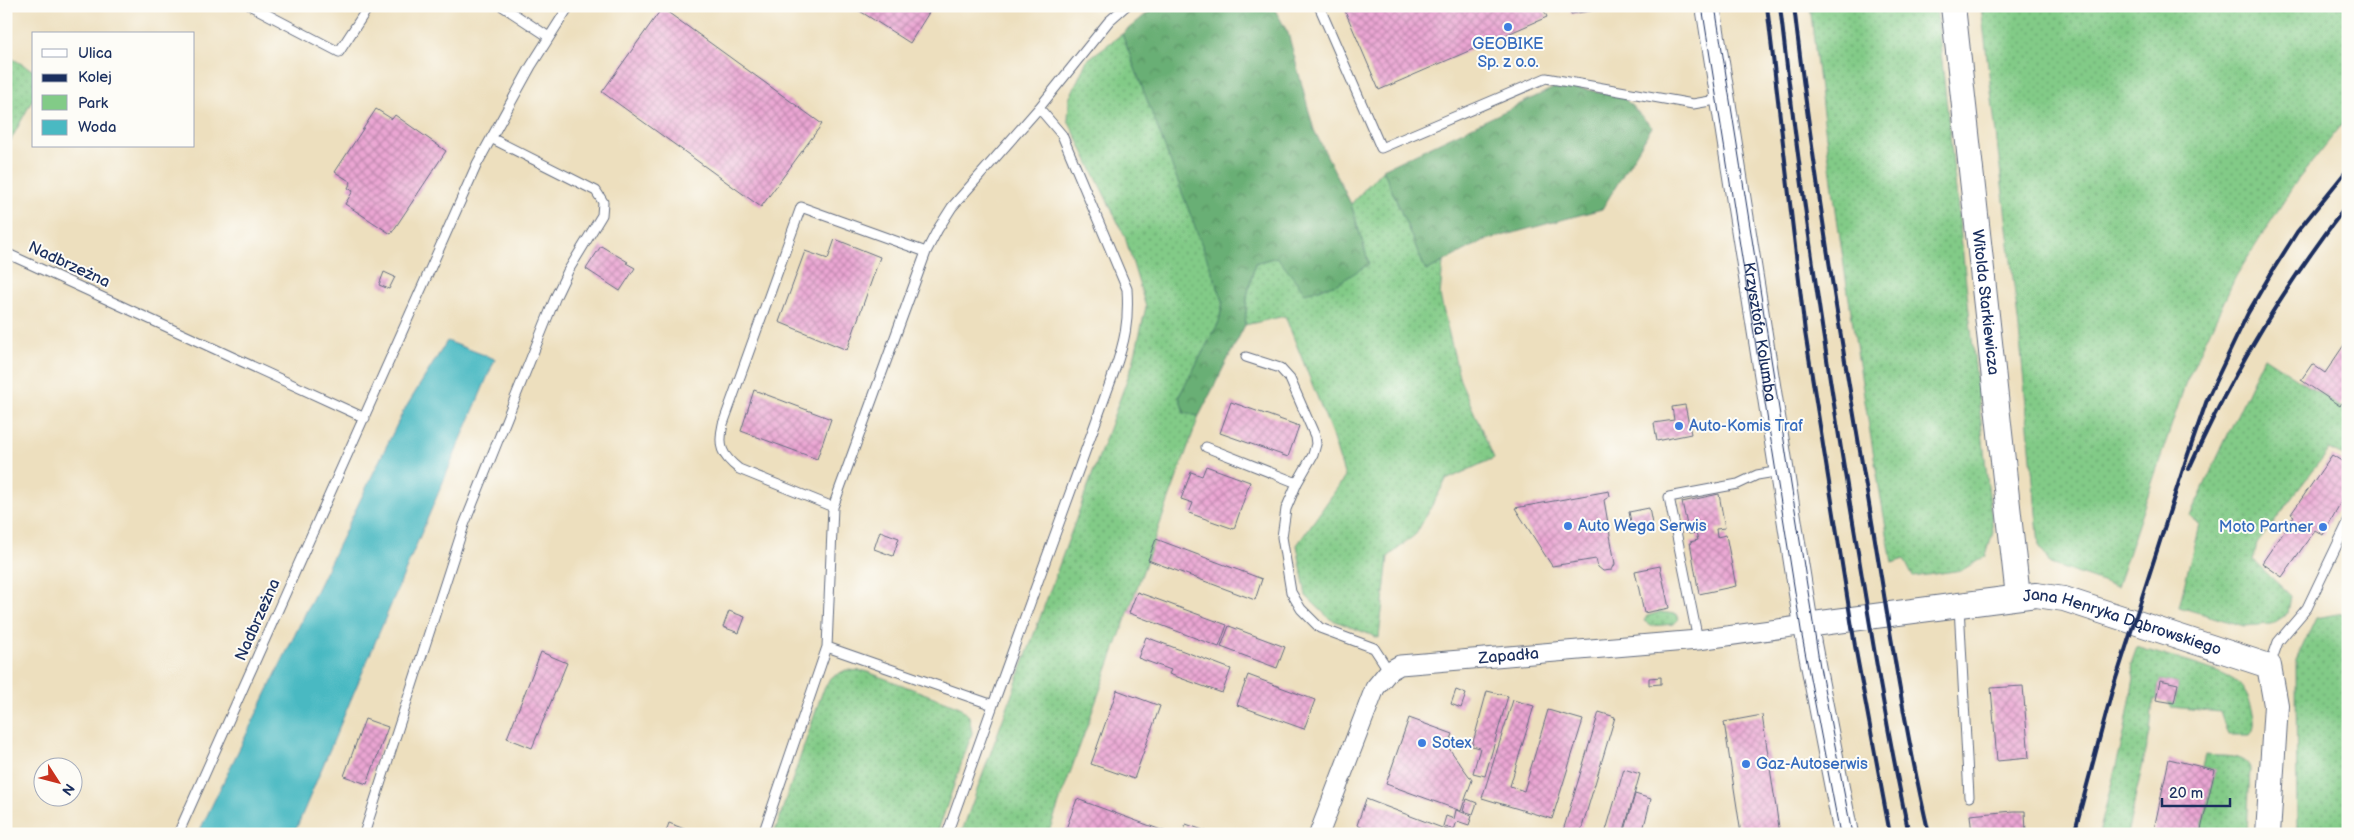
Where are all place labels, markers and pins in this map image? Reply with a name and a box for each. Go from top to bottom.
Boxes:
marker: GEOBIKE Sp. z o.o. [1502,21,1514,33]
place label: GEOBIKE Sp. z o.o. [1472,35,1544,72]
place label: Auto-Komis Traf [1689,417,1803,436]
marker: Auto-Komis Traf [1673,420,1685,432]
place label: Auto Wega Serwis [1578,517,1707,536]
place label: Moto Partner [2219,518,2313,537]
marker: Auto Wega Serwis [1562,520,1574,532]
marker: Moto Partner [2317,521,2329,533]
place label: Sotex [1432,734,1472,753]
marker: Sotex [1416,737,1428,749]
place label: Gaz-Autoserwis [1756,755,1868,774]
marker: Gaz-Autoserwis [1740,758,1752,770]

